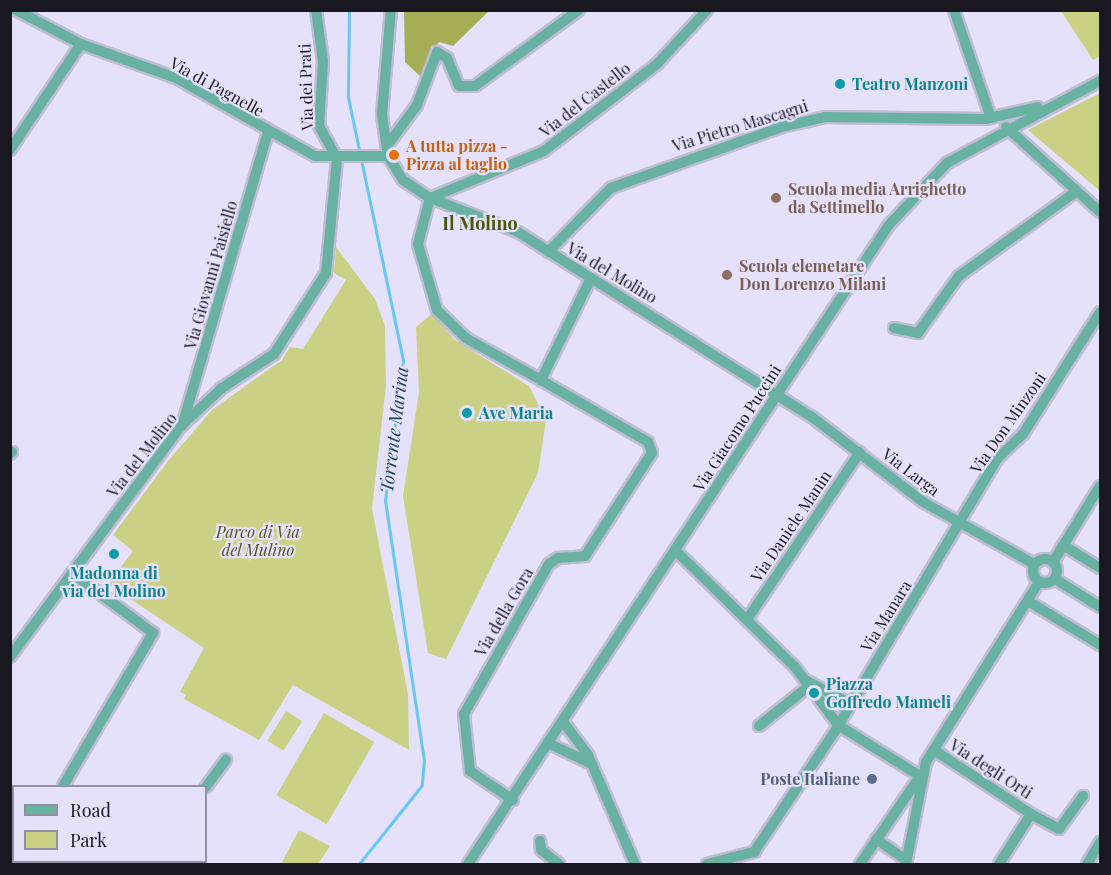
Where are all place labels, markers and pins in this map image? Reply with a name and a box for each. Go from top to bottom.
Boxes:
place label: Teatro Manzoni [852,74,968,94]
marker: Teatro Manzoni [833,77,847,91]
place label: A tutta pizza - Pizza al taglio [406,136,508,174]
marker: A tutta pizza - Pizza al taglio [387,148,401,162]
place label: Scuola media Arrighetto da Settimello [788,179,967,217]
marker: Scuola media Arrighetto da Settimello [769,191,783,205]
place label: Scuola elemetare Don Lorenzo Milani [739,256,886,294]
marker: Scuola elemetare Don Lorenzo Milani [720,268,734,282]
place label: Ave Maria [479,403,553,423]
marker: Ave Maria [460,406,474,420]
marker: Madonna di via del Molino [107,547,121,561]
place label: Madonna di via del Molino [62,563,166,601]
place label: Piazza Goffredo Mameli [826,674,951,712]
marker: Piazza Goffredo Mameli [807,686,821,700]
place label: Poste Italiane [760,769,860,789]
marker: Poste Italiane [865,772,879,786]

